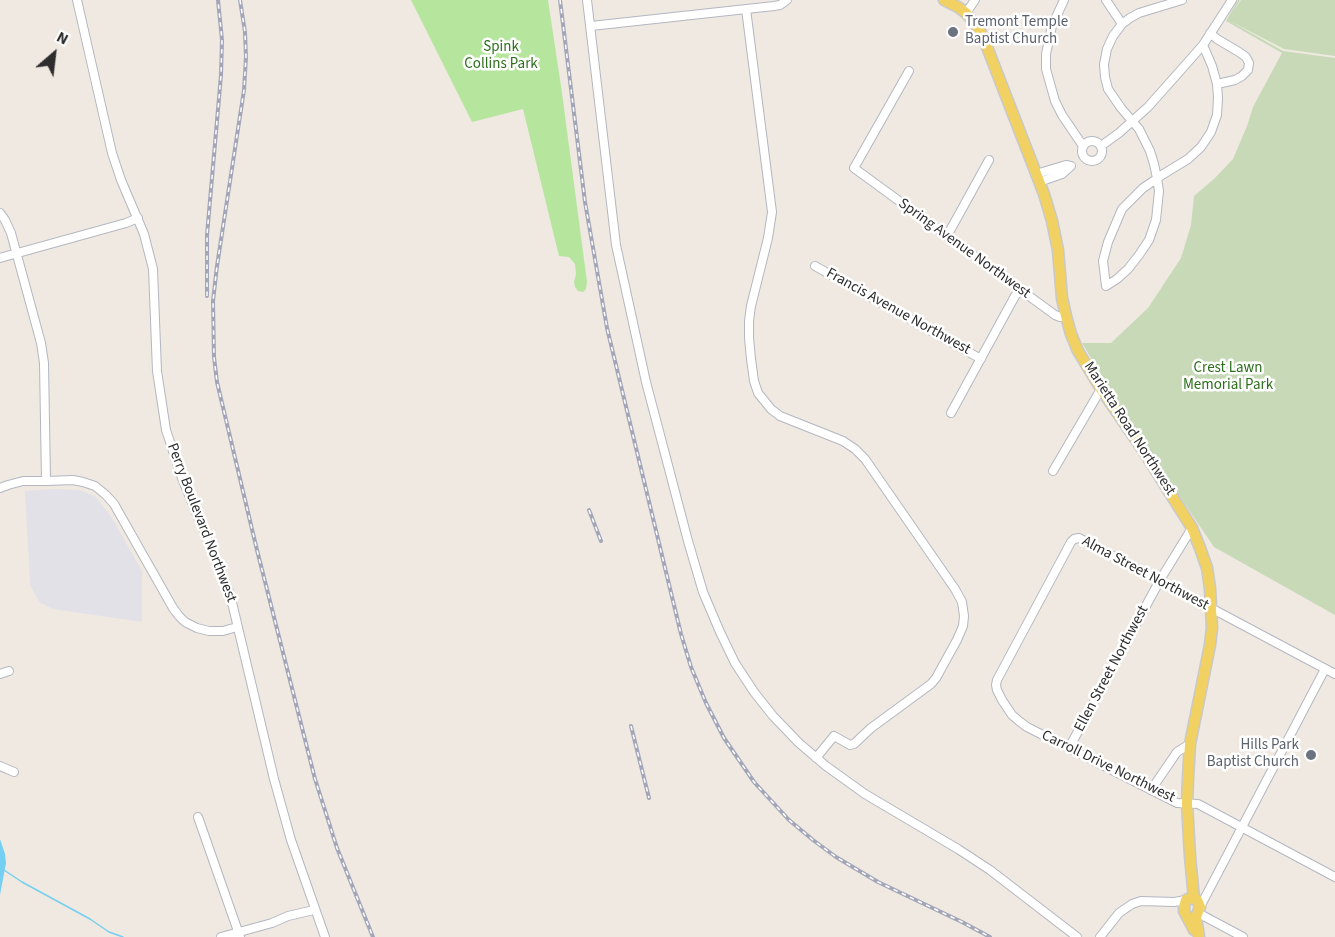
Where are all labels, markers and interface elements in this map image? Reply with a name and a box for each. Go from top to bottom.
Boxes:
place label: Tremont Temple Baptist Church [965,14,1068,49]
north arrow [24,24,84,84]
marker: Tremont Temple Baptist Church [946,25,960,39]
text: N [53,26,72,50]
park label: Spink Collins Park [464,39,538,74]
street label: Spring Avenue Northwest [895,195,1033,303]
street label: Francis Avenue Northwest [823,265,973,359]
street label: Marietta Road Northwest [1079,359,1179,499]
park label: Crest Lawn Memorial Park [1183,360,1273,395]
street label: Perry Boulevard Northwest [162,441,240,605]
street label: Alma Street Northwest [1079,533,1211,615]
street label: Ellen Street Northwest [1071,603,1153,735]
street label: Carroll Drive Northwest [1038,727,1178,807]
place label: Hills Park Baptist Church [1207,737,1299,772]
marker: Hills Park Baptist Church [1304,748,1318,762]

